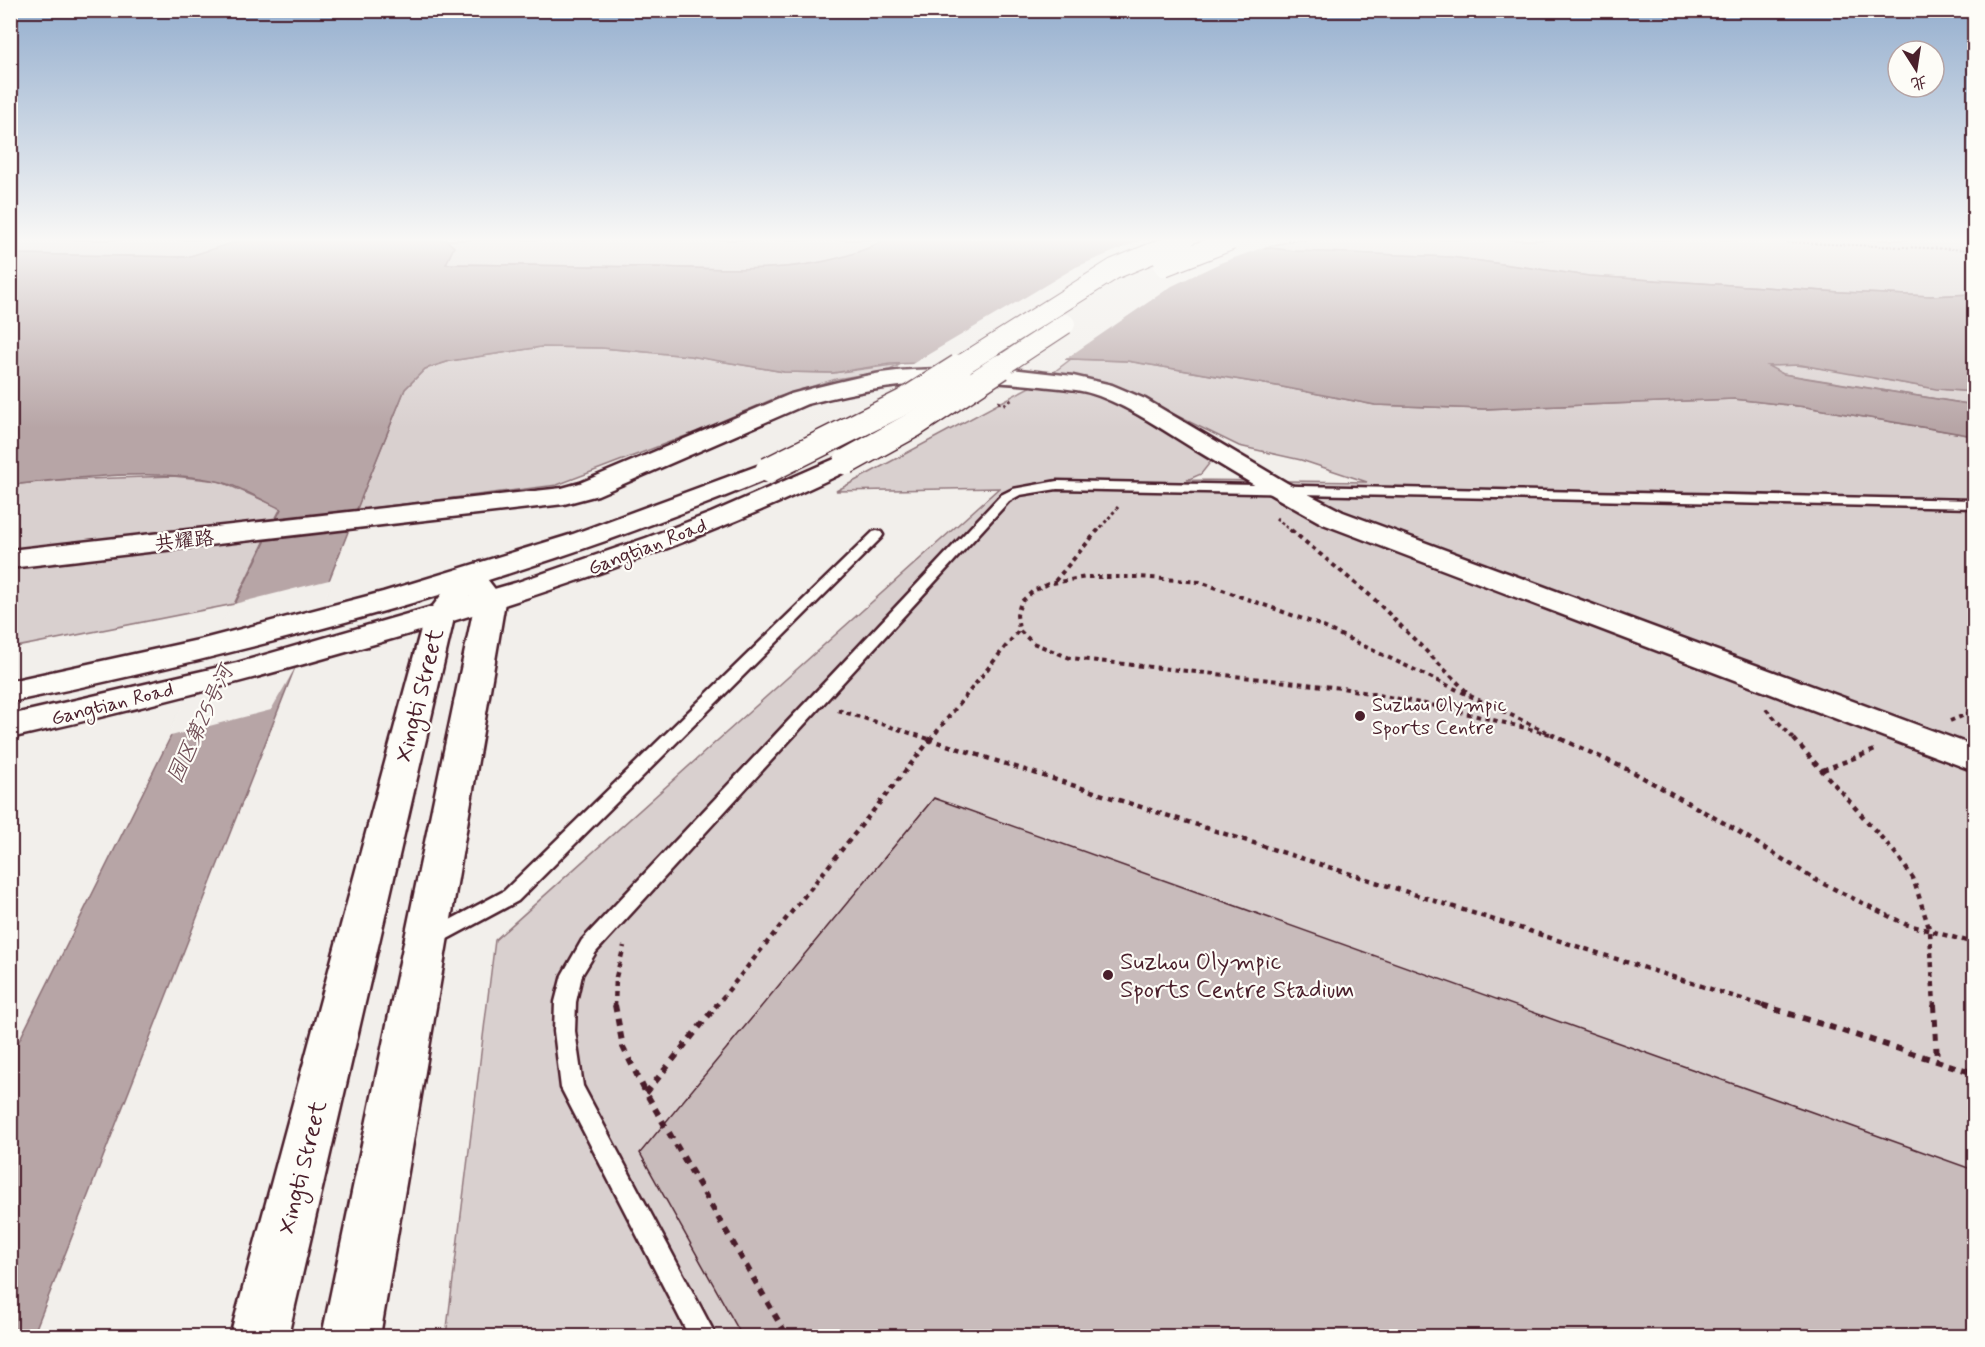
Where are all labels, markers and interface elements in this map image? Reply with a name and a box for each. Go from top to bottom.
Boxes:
north arrow [1886,39,1946,99]
text: 北 [1909,70,1929,94]
street label: Gangtian Road [584,512,711,583]
street label: 共耀路 [153,525,216,558]
street label: Xingti Street [389,625,454,766]
water label: 园区第25号河 [161,658,242,788]
street label: Gangtian Road [48,676,177,734]
place label: Suzhou Olympic Sports Centre [1372,692,1507,742]
marker: Suzhou Olympic Sports Centre [1353,709,1367,723]
place label: Suzhou Olympic Sports Centre Stadium [1120,947,1354,1006]
marker: Suzhou Olympic Sports Centre Stadium [1101,968,1115,982]
street label: Xingti Street [272,1097,337,1238]

